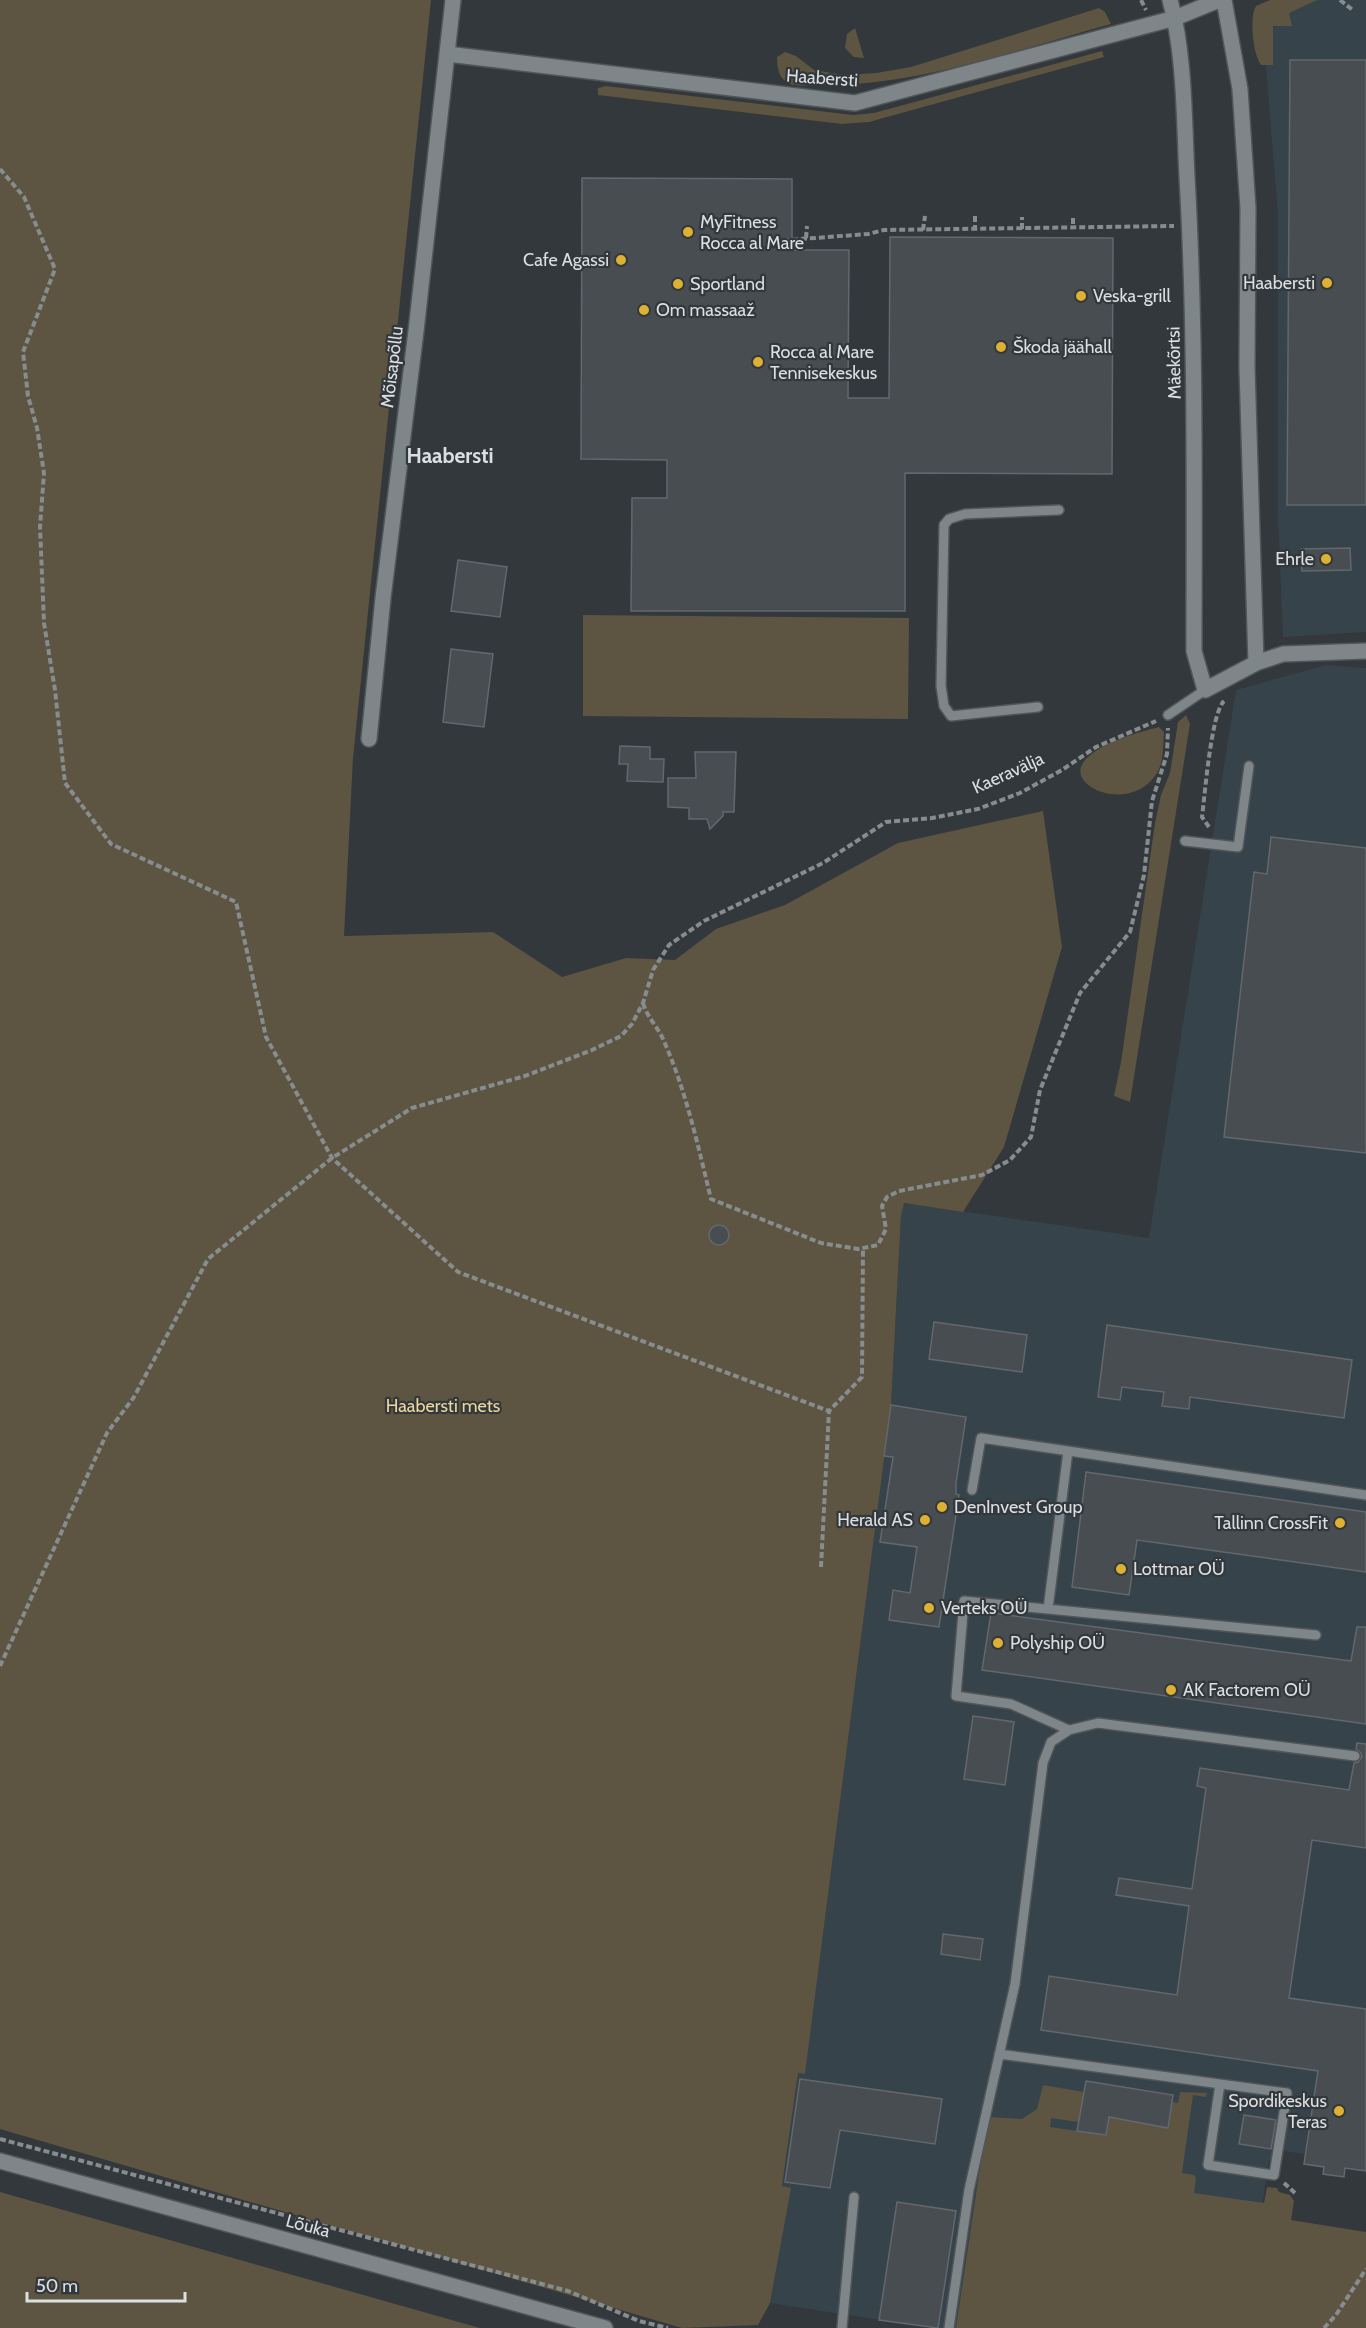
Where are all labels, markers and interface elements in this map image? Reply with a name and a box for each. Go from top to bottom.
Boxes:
street label: Haabersti [785,65,859,91]
place label: MyFitness Rocca al Mare [700,211,804,254]
marker: MyFitness Rocca al Mare [681,225,695,239]
place label: Cafe Agassi [523,249,609,271]
marker: Cafe Agassi [614,253,628,267]
place label: Haabersti [1243,272,1315,294]
place label: Sportland [690,273,765,295]
marker: Haabersti [1320,276,1334,290]
marker: Sportland [671,277,685,291]
place label: Veska-grill [1093,285,1172,307]
marker: Veska-grill [1074,289,1088,303]
place label: Om massaaž [656,299,755,321]
marker: Om massaaž [637,303,651,317]
street label: Mõisapõllu [376,325,408,409]
street label: Mäekõrtsi [1162,326,1186,400]
place label: Škoda jäähall [1013,336,1112,358]
marker: Škoda jäähall [994,340,1008,354]
place label: Rocca al Mare Tennisekeskus [770,341,877,384]
marker: Rocca al Mare Tennisekeskus [751,355,765,369]
district label: Haabersti [407,443,493,468]
place label: Ehrle [1275,548,1314,570]
marker: Ehrle [1319,552,1333,566]
street label: Kaeravälja [969,747,1048,799]
park label: Haabersti mets [386,1395,500,1417]
place label: DenInvest Group [954,1496,1082,1518]
marker: DenInvest Group [935,1500,949,1514]
place label: Herald AS [837,1509,913,1531]
place label: Tallinn CrossFit [1214,1512,1328,1534]
marker: Herald AS [918,1513,932,1527]
marker: Tallinn CrossFit [1333,1516,1347,1530]
place label: Lottmar OÜ [1133,1558,1225,1580]
marker: Lottmar OÜ [1114,1562,1128,1576]
place label: Verteks OÜ [941,1597,1027,1619]
marker: Verteks OÜ [922,1601,936,1615]
place label: Polyship OÜ [1010,1632,1105,1654]
marker: Polyship OÜ [991,1636,1005,1650]
place label: AK Factorem OÜ [1183,1679,1311,1701]
marker: AK Factorem OÜ [1164,1683,1178,1697]
place label: Spordikeskus Teras [1228,2090,1327,2133]
marker: Spordikeskus Teras [1332,2104,1346,2118]
street label: Lõuka [284,2210,333,2243]
scale bar [27,2265,184,2303]
text: 50 m [36,2275,78,2297]

